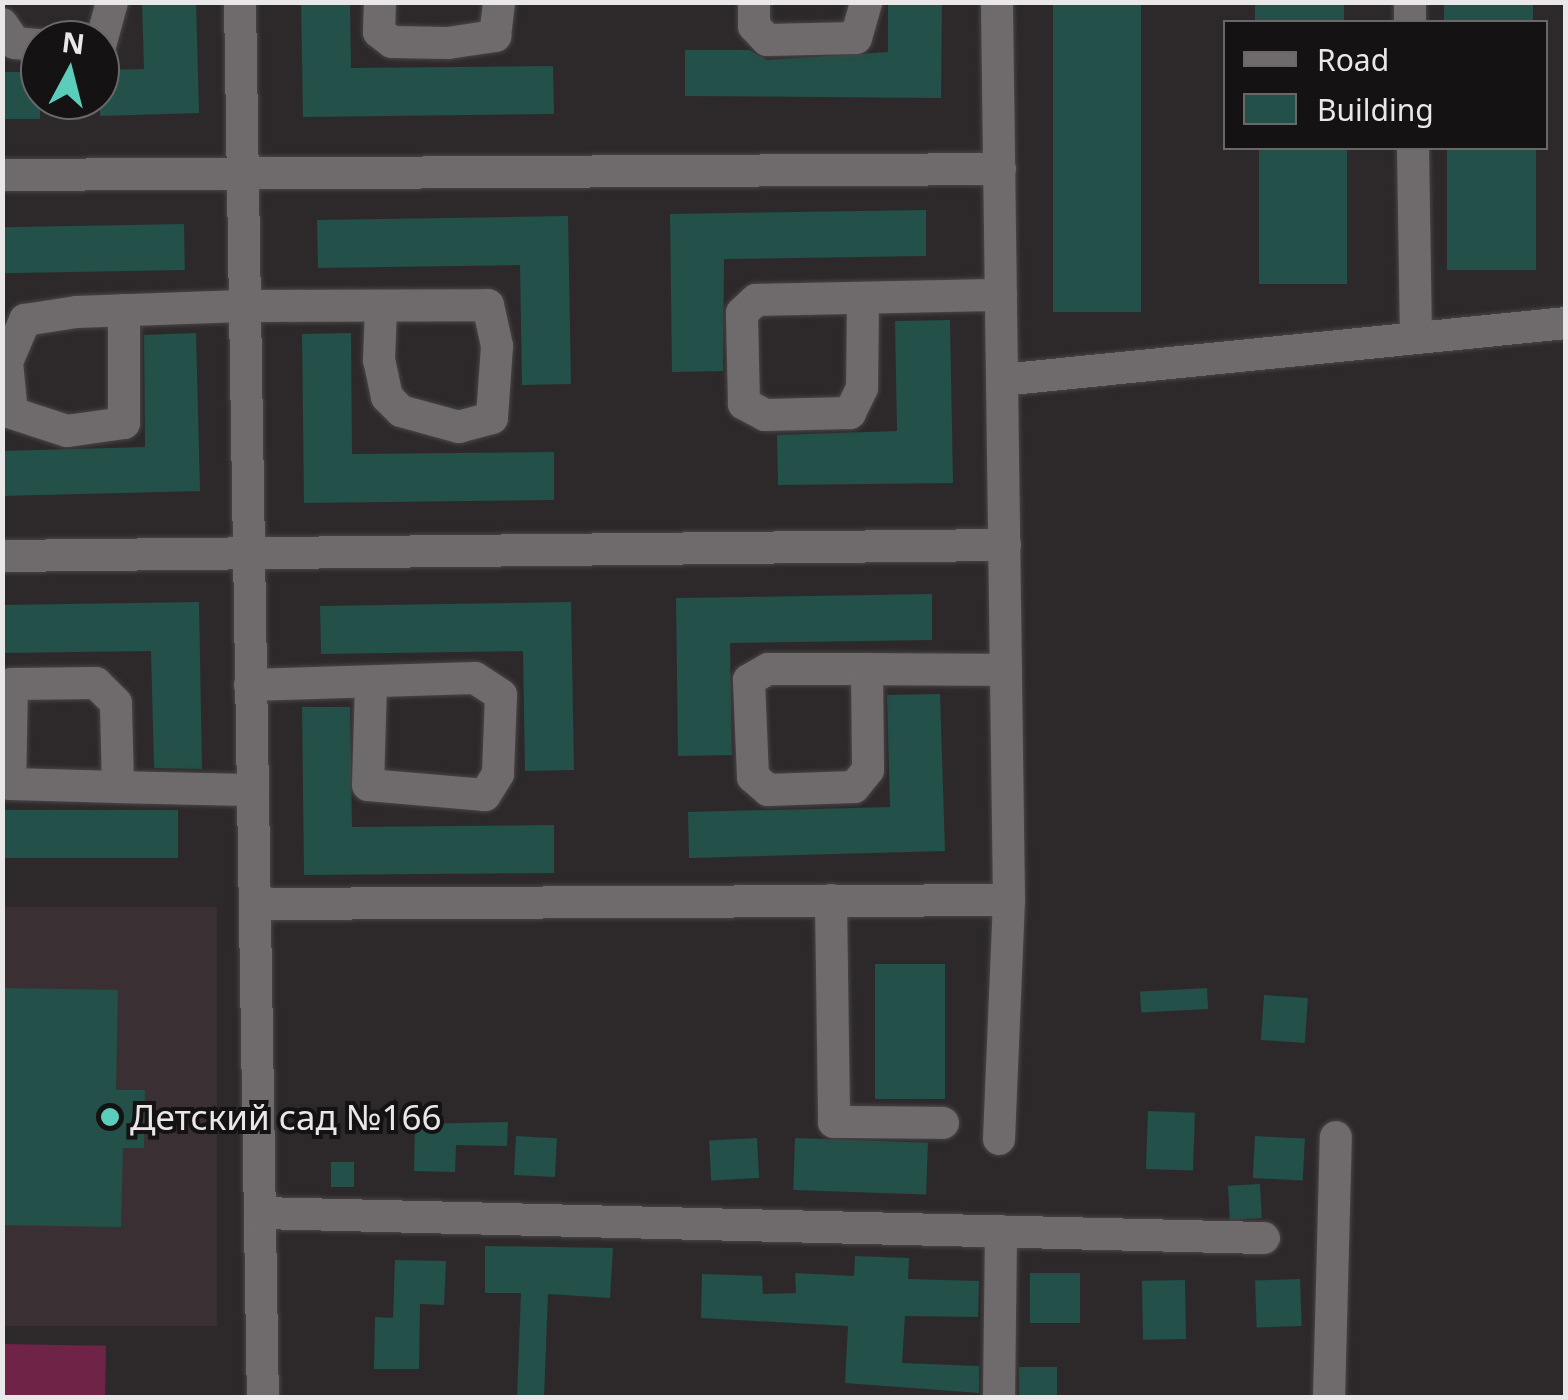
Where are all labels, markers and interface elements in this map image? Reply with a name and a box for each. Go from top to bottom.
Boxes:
north arrow [20,20,120,120]
legend [1223,20,1548,150]
text: N [60,22,87,62]
text: Road [1317,39,1389,80]
text: Building [1317,89,1434,130]
place label: Детский сад №166 [130,1096,442,1138]
marker: Детский сад №166 [99,1106,121,1128]

